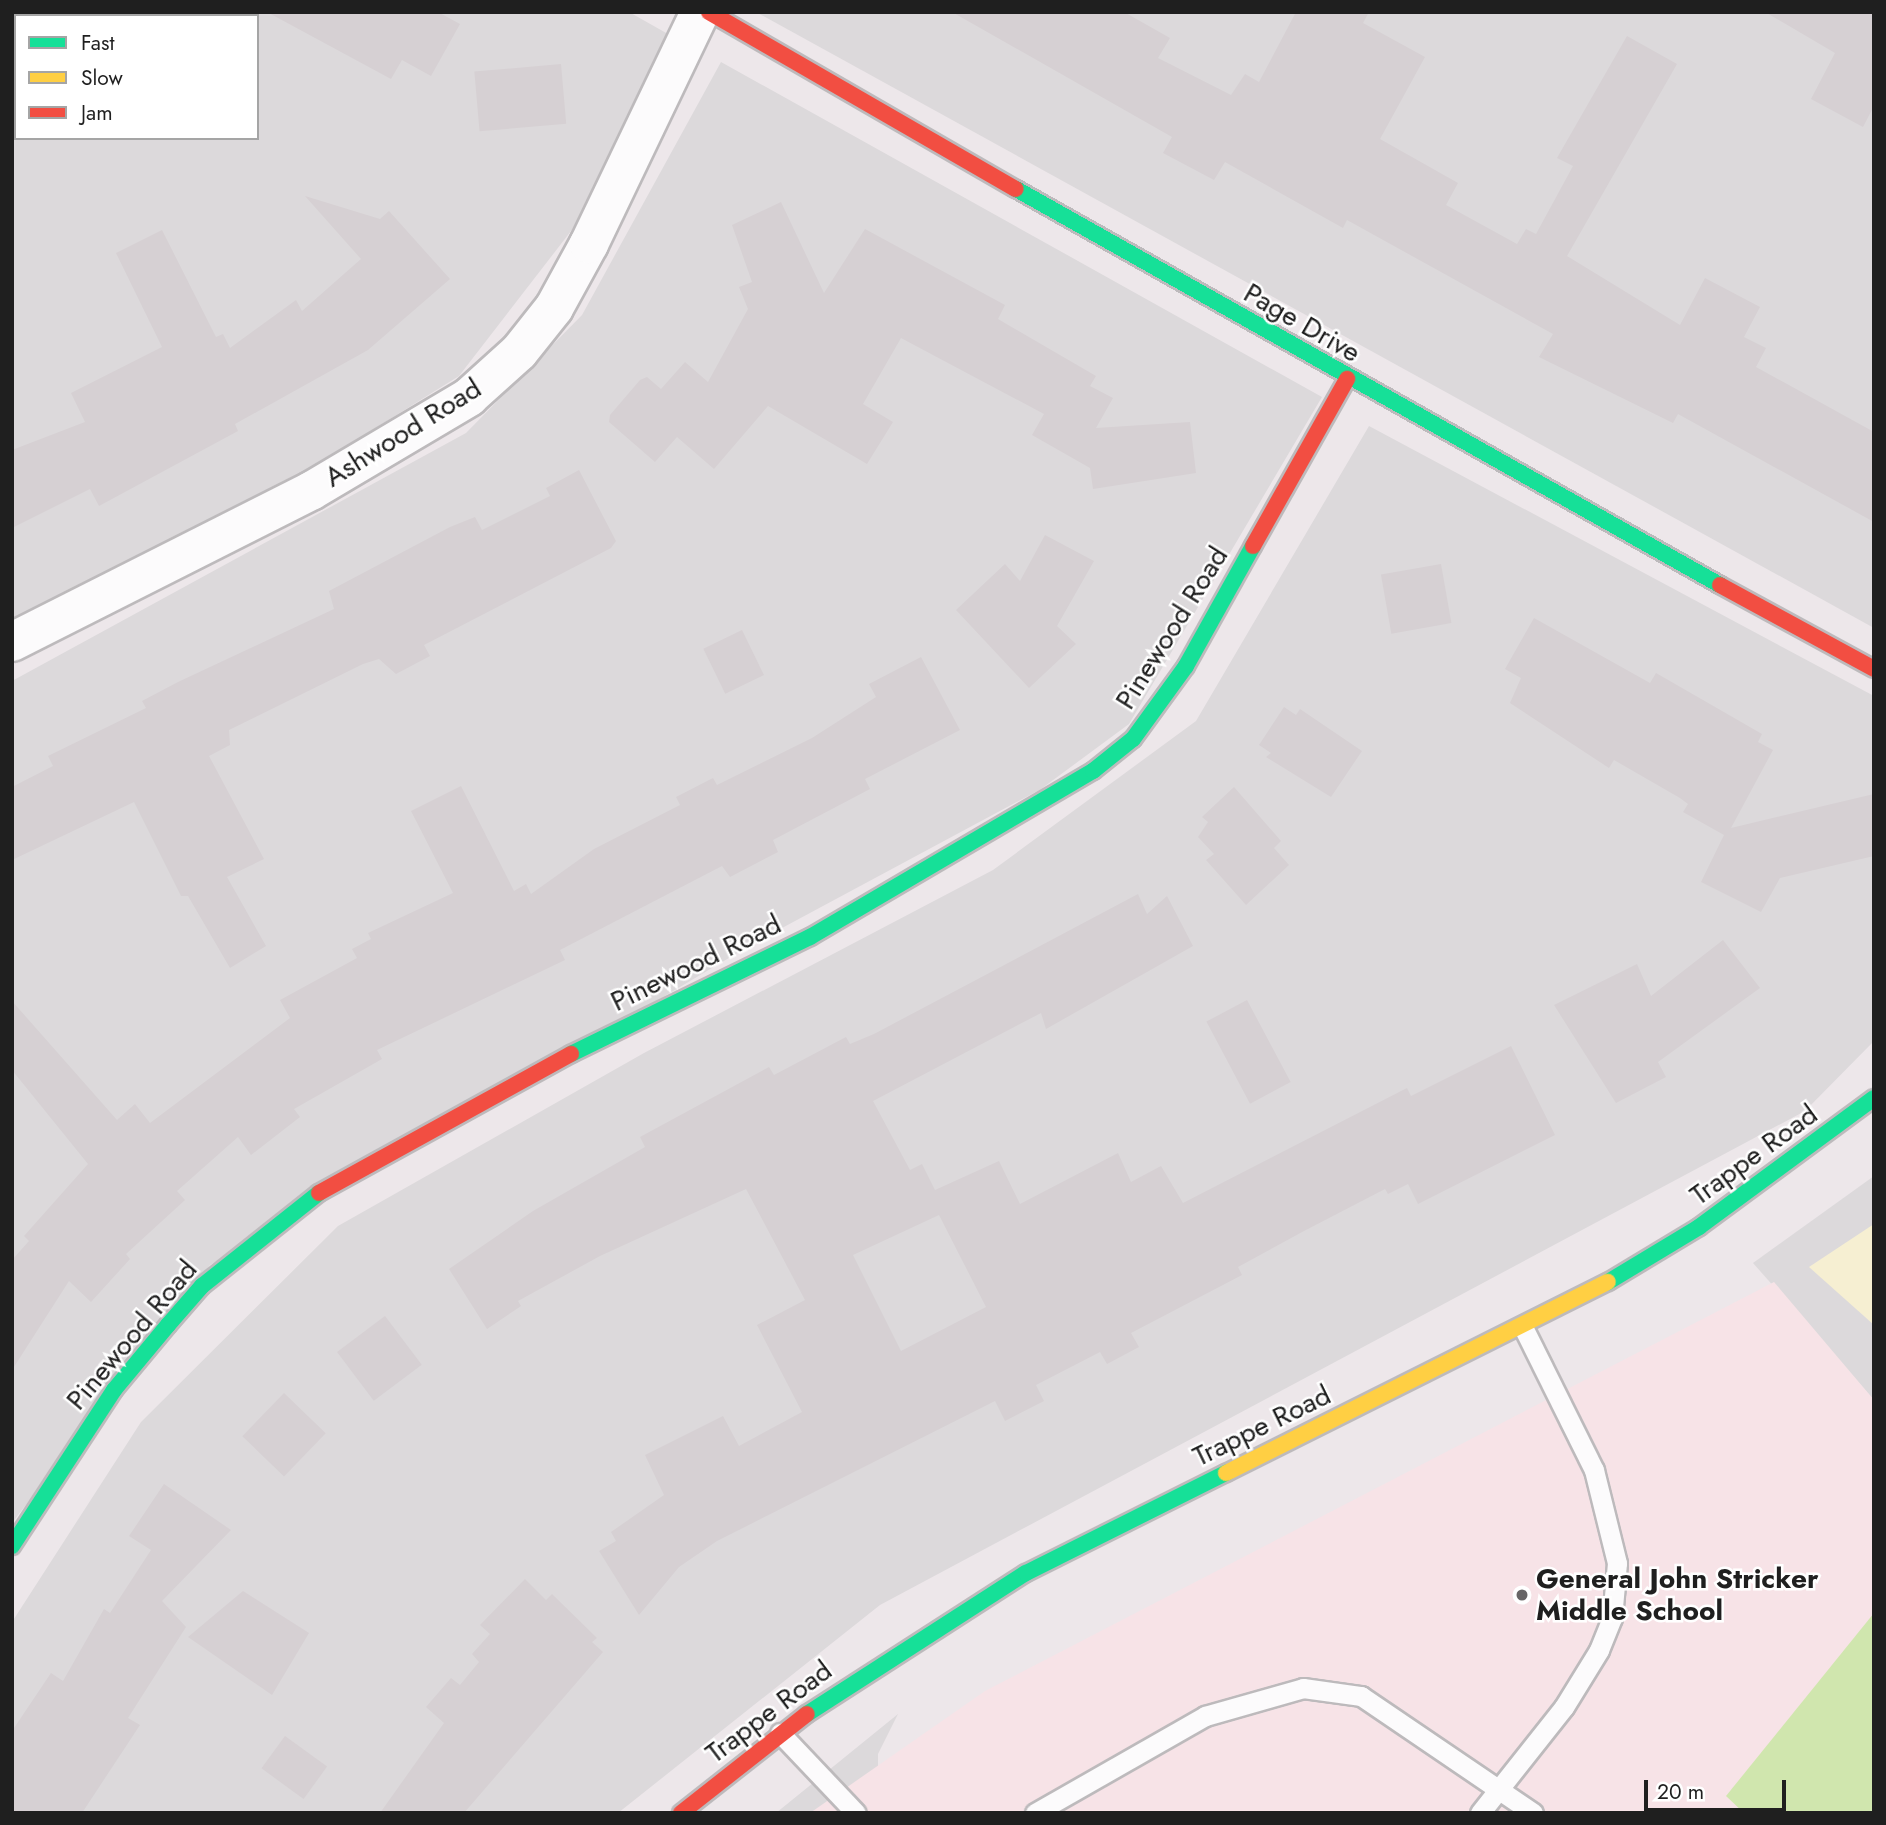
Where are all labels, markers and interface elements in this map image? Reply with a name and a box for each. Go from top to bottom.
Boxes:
legend [14,14,259,140]
text: Fast [81,28,114,58]
text: Slow [81,63,123,93]
text: Jam [81,98,113,128]
street label: Page Drive [1238,276,1366,370]
street label: Ashwood Road [319,372,487,494]
street label: Pinewood Road [1109,541,1235,715]
street label: Pinewood Road [605,907,787,1019]
street label: Trappe Road [1684,1098,1824,1212]
street label: Pinewood Road [60,1253,204,1417]
street label: Trappe Road [1188,1378,1336,1474]
place label: General John Stricker Middle School [1536,1562,1818,1628]
marker: General John Stricker Middle School [1514,1587,1530,1603]
street label: Trappe Road [699,1654,839,1770]
scale bar [1648,1766,1790,1810]
text: 20 m [1657,1777,1704,1807]

